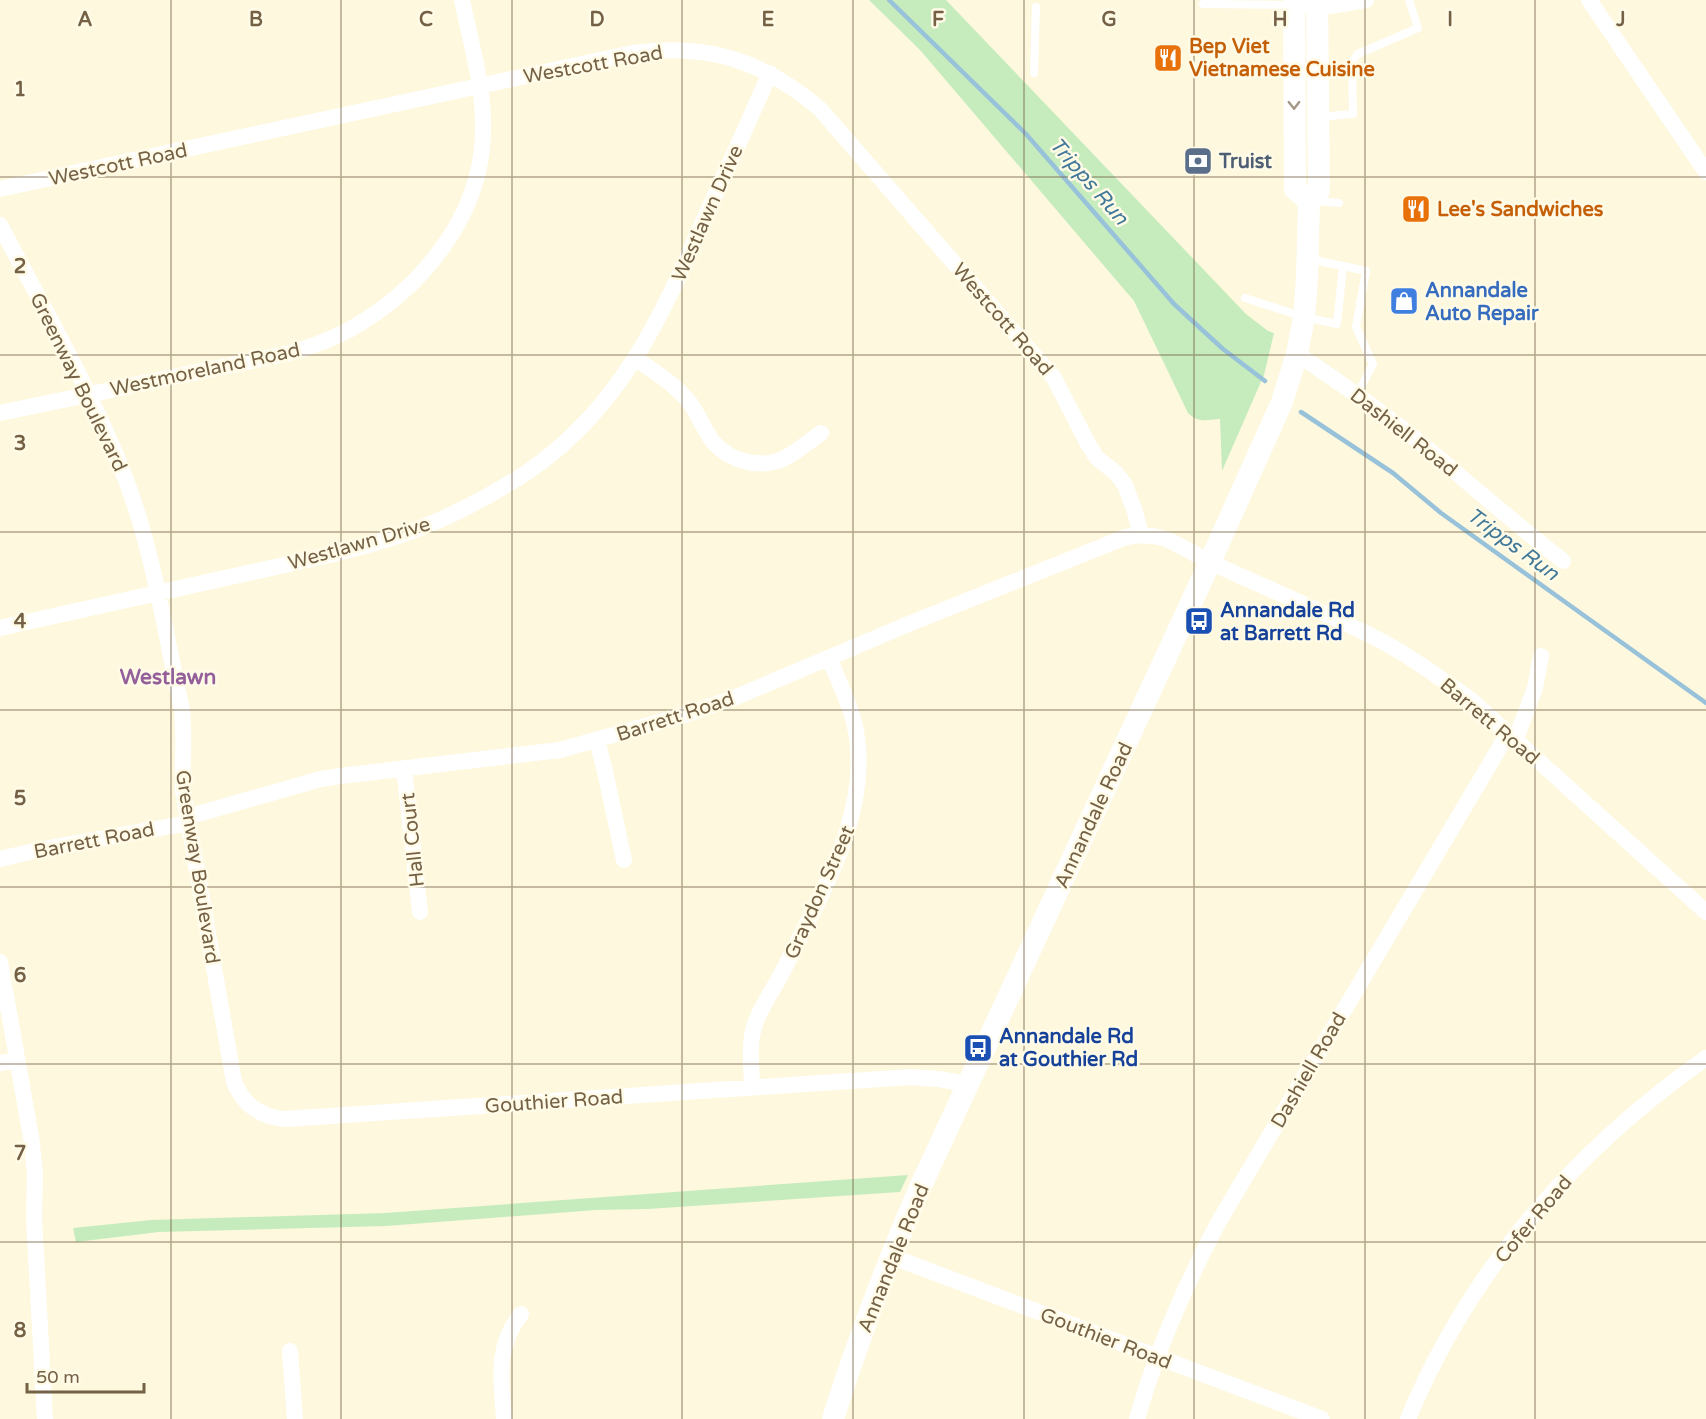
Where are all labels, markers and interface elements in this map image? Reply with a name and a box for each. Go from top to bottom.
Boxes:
text: A [78,8,93,32]
text: B [249,8,263,32]
text: C [419,8,433,32]
text: D [589,8,605,32]
text: E [762,8,775,32]
text: F [932,8,944,32]
text: G [1101,8,1117,32]
text: H [1272,8,1288,32]
text: I [1447,8,1453,32]
text: J [1615,8,1626,32]
place label: Bep Viet Vietnamese Cuisine [1189,35,1375,82]
street label: Westcott Road [522,41,665,89]
restaurant icon: Bep Viet Vietnamese Cuisine [1152,42,1184,74]
text: 1 [14,78,26,102]
one-way arrow [1288,101,1301,110]
water label: Tripps Run [1044,133,1134,231]
street label: Westcott Road [47,139,190,191]
street label: Westlawn Drive [667,142,749,285]
bank icon: Truist [1182,145,1214,177]
place label: Truist [1218,150,1272,174]
restaurant icon: Lee's Sandwiches [1400,193,1432,225]
place label: Lee's Sandwiches [1437,198,1604,222]
text: 2 [14,255,26,279]
street label: Westcott Road [947,259,1058,381]
place label: Annandale Auto Repair [1425,279,1539,326]
shop icon: Annandale Auto Repair [1388,285,1420,317]
street label: Greenway Boulevard [24,289,132,476]
street label: Westmoreland Road [108,338,302,402]
street label: Dashiell Road [1345,383,1462,482]
text: 3 [14,432,26,456]
water label: Tripps Run [1462,503,1564,587]
street label: Westlawn Drive [286,512,433,576]
place label: Annandale Rd at Barrett Rd [1220,599,1355,646]
bus stop icon: Annandale Rd at Barrett Rd [1183,605,1215,637]
text: 4 [14,610,27,634]
district label: Westlawn [120,665,216,690]
street label: Barrett Road [1435,673,1544,770]
street label: Barrett Road [613,687,737,747]
street label: Annandale Road [1050,739,1138,892]
street label: Greenway Boulevard [170,769,224,966]
text: 5 [14,787,26,811]
street label: Hall Court [396,791,430,888]
street label: Barrett Road [32,818,156,864]
street label: Graydon Street [780,822,860,963]
text: 6 [14,964,26,988]
street label: Dashiell Road [1266,1008,1352,1133]
place label: Annandale Rd at Gouthier Rd [999,1025,1138,1072]
bus stop icon: Annandale Rd at Gouthier Rd [962,1032,994,1064]
street label: Gouthier Road [484,1085,624,1119]
text: 7 [14,1142,26,1166]
street label: Cofer Road [1490,1171,1577,1268]
street label: Annandale Road [853,1181,935,1336]
street label: Gouthier Road [1037,1303,1175,1375]
text: 8 [14,1319,26,1343]
scale bar [27,1356,144,1394]
text: 50 m [36,1366,80,1388]

